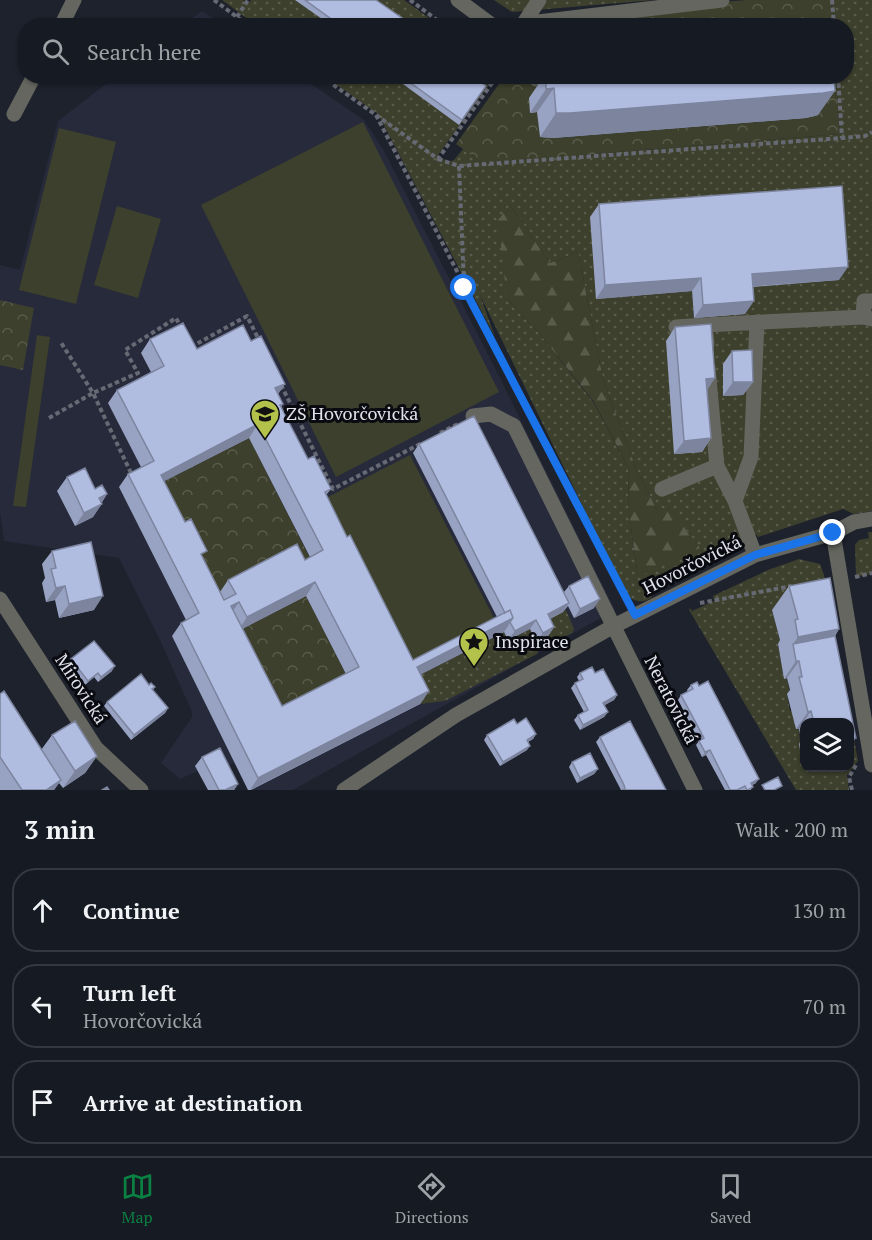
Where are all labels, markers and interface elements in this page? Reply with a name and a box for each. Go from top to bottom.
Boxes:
search box [18,18,854,84]
icon: search [39,35,72,68]
text: Search here [87,37,201,66]
route start [450,274,476,300]
school or university icon: ZŠ Hovorčovická [249,398,281,440]
place label: ZŠ Hovorčovická [286,401,418,425]
route end [819,519,845,545]
street label: Hovorčovická [638,529,745,599]
place icon: Inspirace [458,626,490,668]
place label: Inspirace [495,629,569,653]
street label: Mirovická [50,649,113,728]
street label: Neratovická [639,651,704,748]
map controls [800,718,854,772]
button: layers [800,718,854,772]
text: 3 min [24,812,95,846]
text: Walk · 200 m [736,816,848,843]
icon: ahead [26,894,59,927]
text: Continue [83,896,180,925]
text: 130 m [792,897,846,924]
text: Turn left [83,978,176,1007]
icon: left [26,990,59,1023]
text: 70 m [803,993,846,1020]
text: Hovorčovická [83,1007,202,1034]
icon: arrive [26,1086,59,1119]
text: Arrive at destination [83,1088,302,1117]
tab: Map [121,1170,154,1228]
tab: Directions [395,1170,469,1228]
tab: Saved [710,1170,751,1228]

